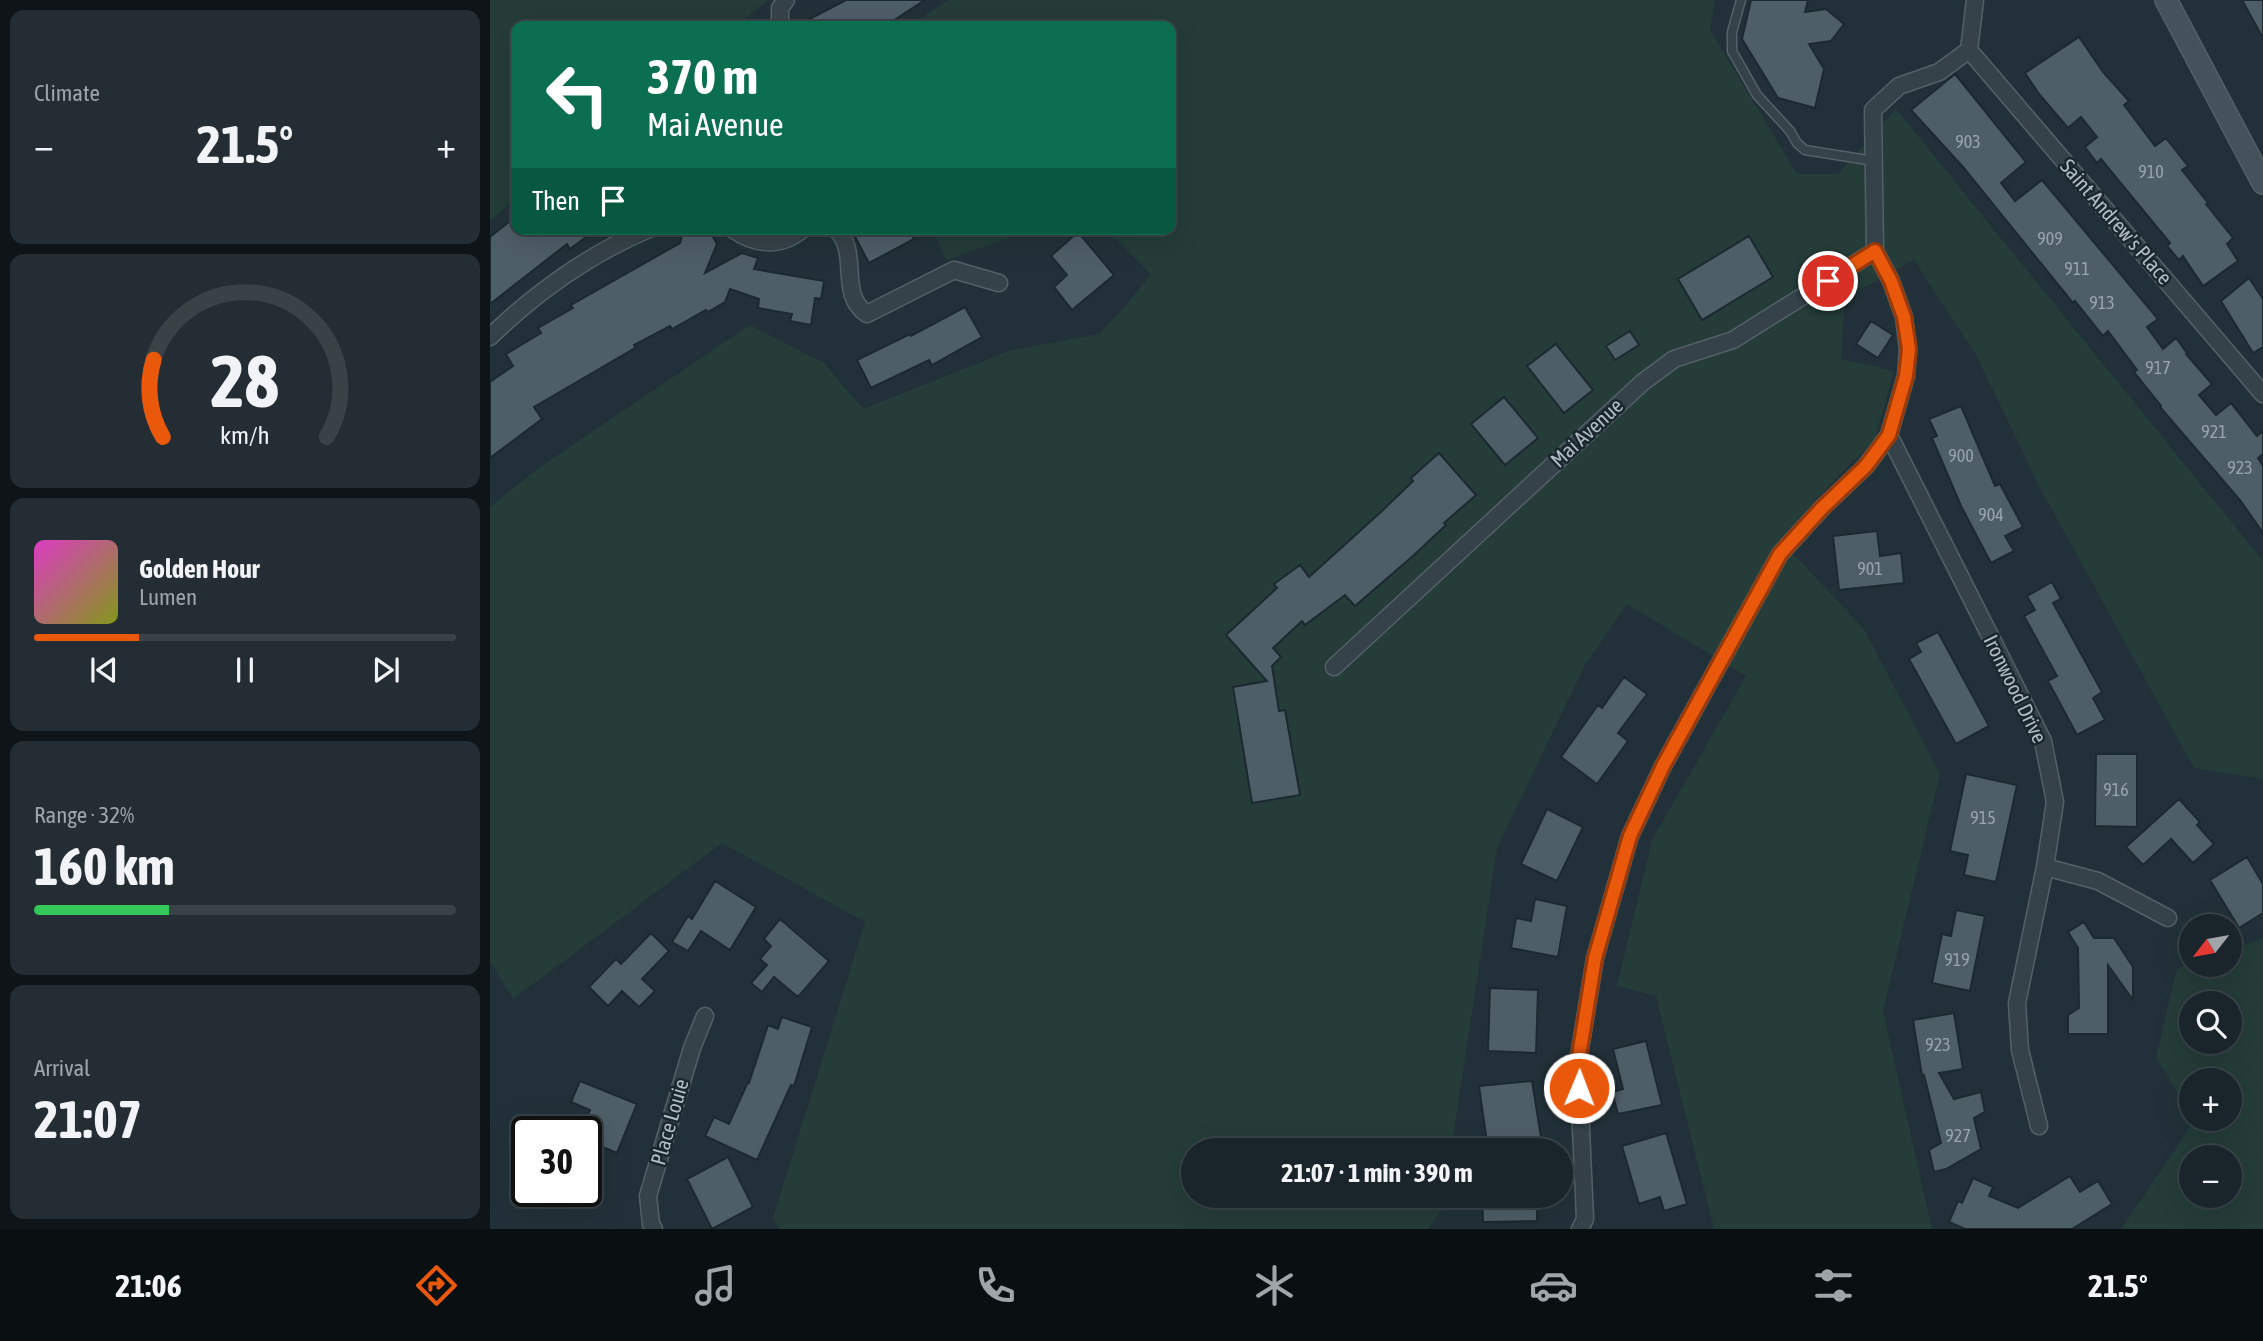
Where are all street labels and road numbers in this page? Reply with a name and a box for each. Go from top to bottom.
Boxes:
street label: Saint Andrew's Place [2056,154,2178,289]
street label: Mai Avenue [1545,393,1627,472]
street label: Ironwood Drive [1979,631,2052,747]
street label: Place Louie [645,1076,693,1167]

